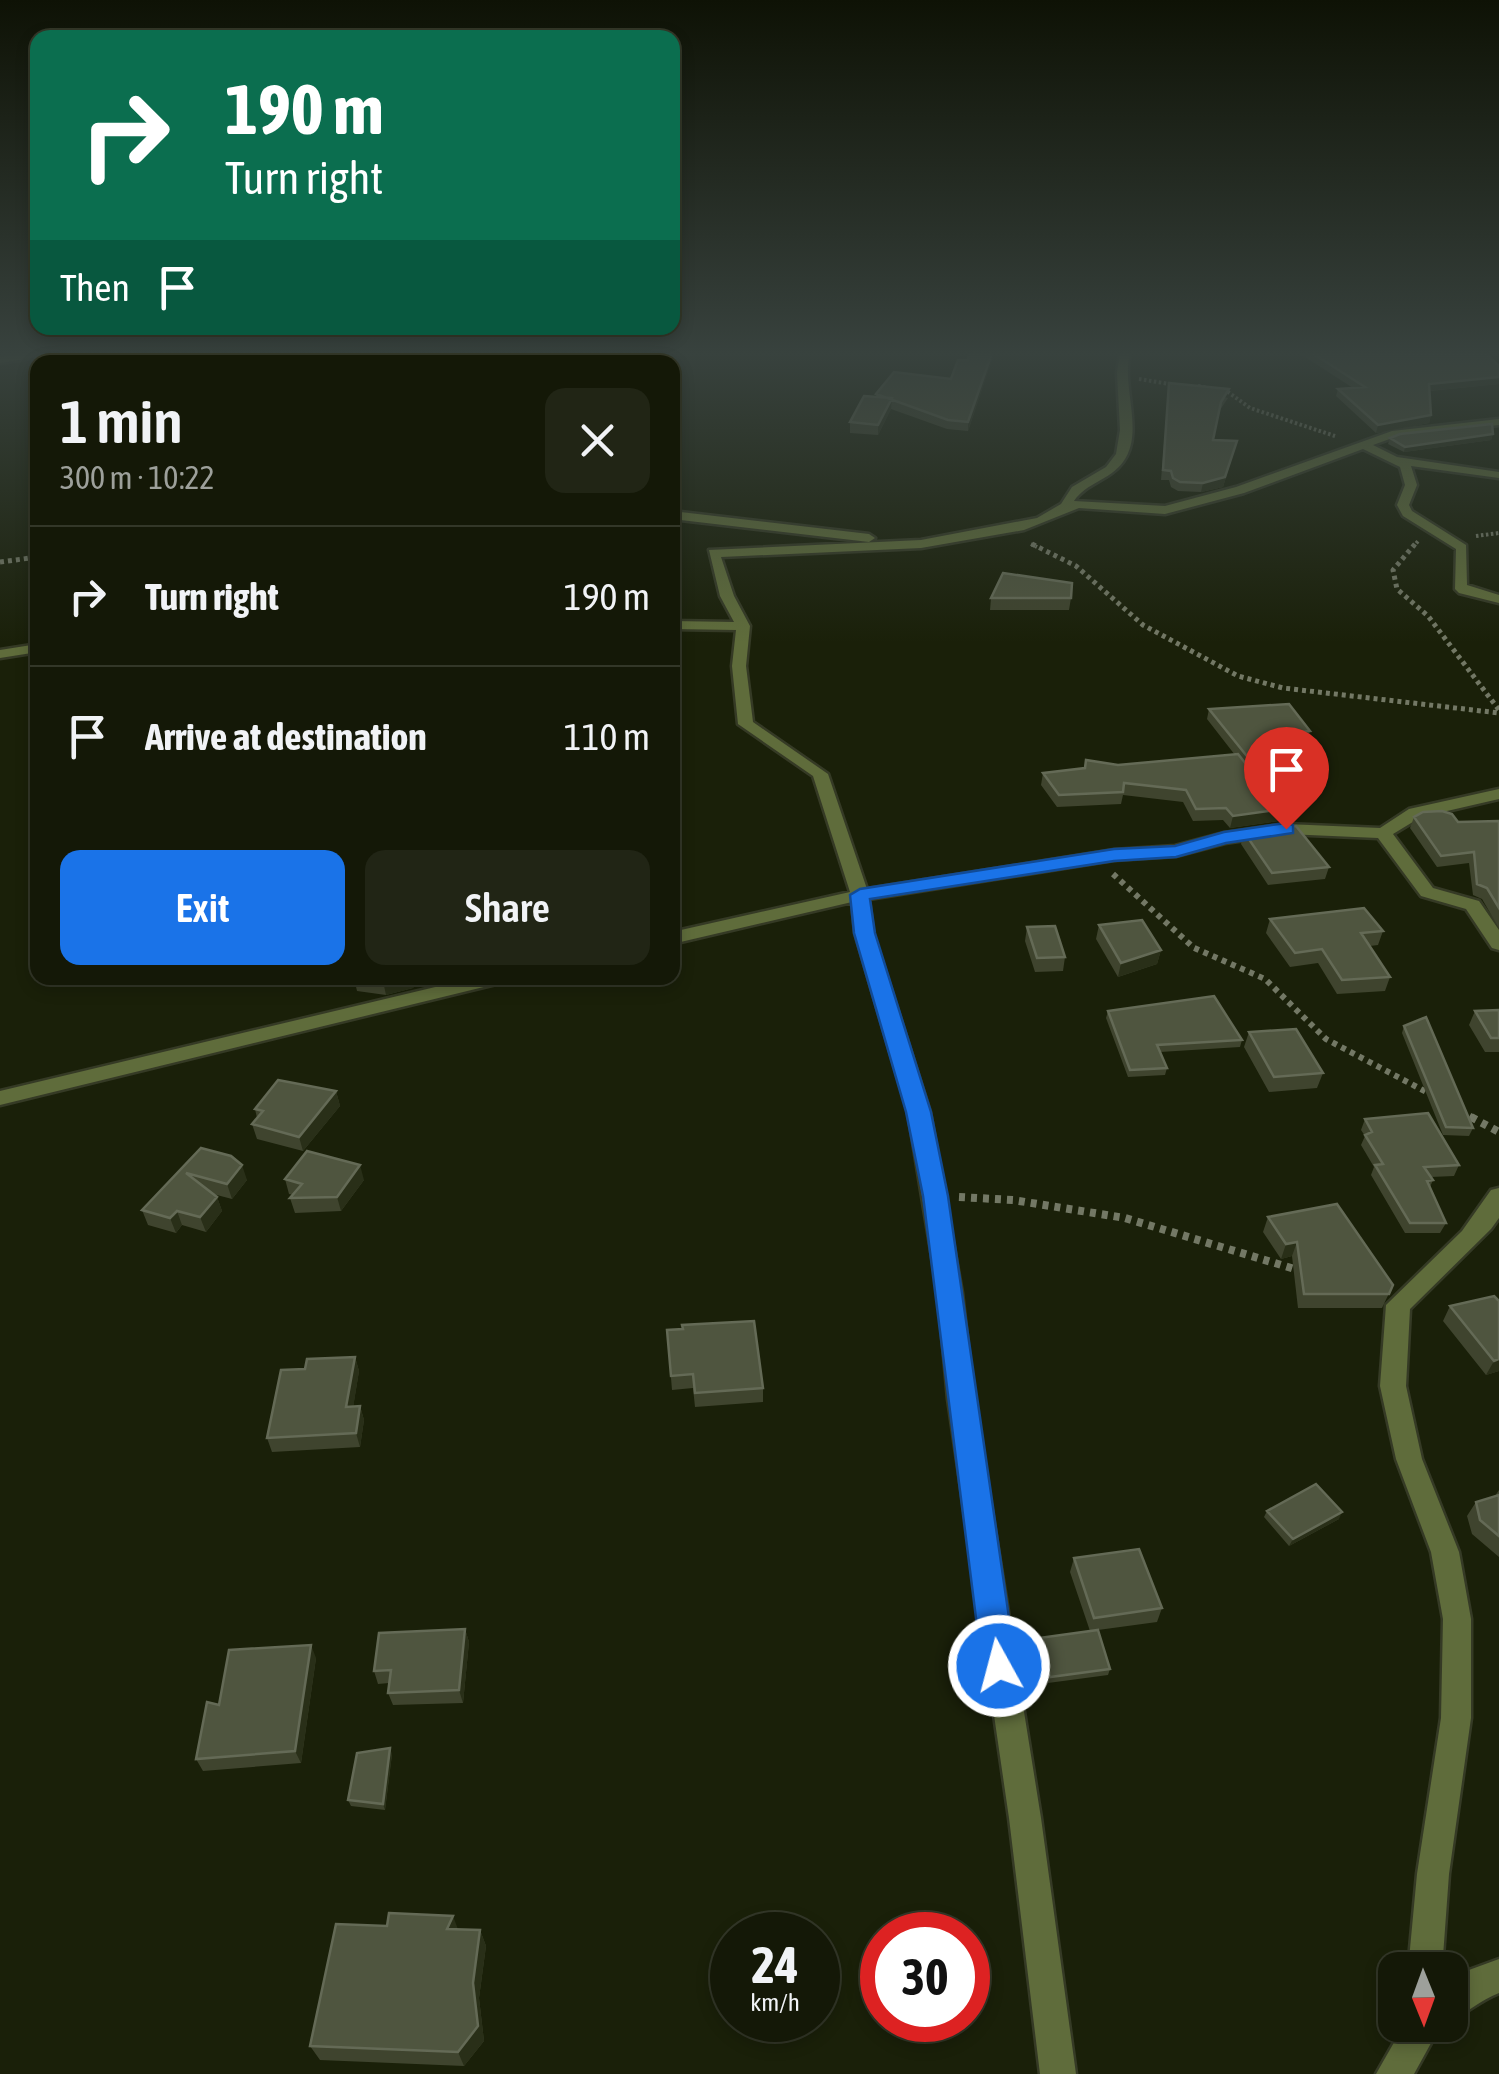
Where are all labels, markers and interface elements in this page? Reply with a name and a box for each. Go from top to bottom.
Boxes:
text: 190 m [225,69,384,149]
icon: right [60,70,190,200]
text: Turn right [225,152,383,204]
icon: arrive [150,260,205,315]
text: Then [60,266,130,309]
text: 1 min [60,387,183,456]
button: close [545,388,650,493]
text: 300 m · 10:22 [60,459,215,496]
icon: right [60,569,115,624]
text: Turn right [145,575,279,618]
text: 190 m [564,575,650,618]
icon: arrive [60,709,115,764]
text: Arrive at destination [145,715,427,758]
text: 110 m [564,715,650,758]
pin [1244,727,1329,830]
icon: arrive [1259,742,1314,797]
button: Exit [60,850,345,965]
button: Share [365,850,650,965]
position arrow [947,1614,1051,1718]
speed limit sign: 30 [860,1912,990,2042]
text: 24 [751,1936,798,1994]
north arrow [1378,1952,1468,2042]
map controls [1378,1952,1468,2042]
text: km/h [750,1988,800,2016]

